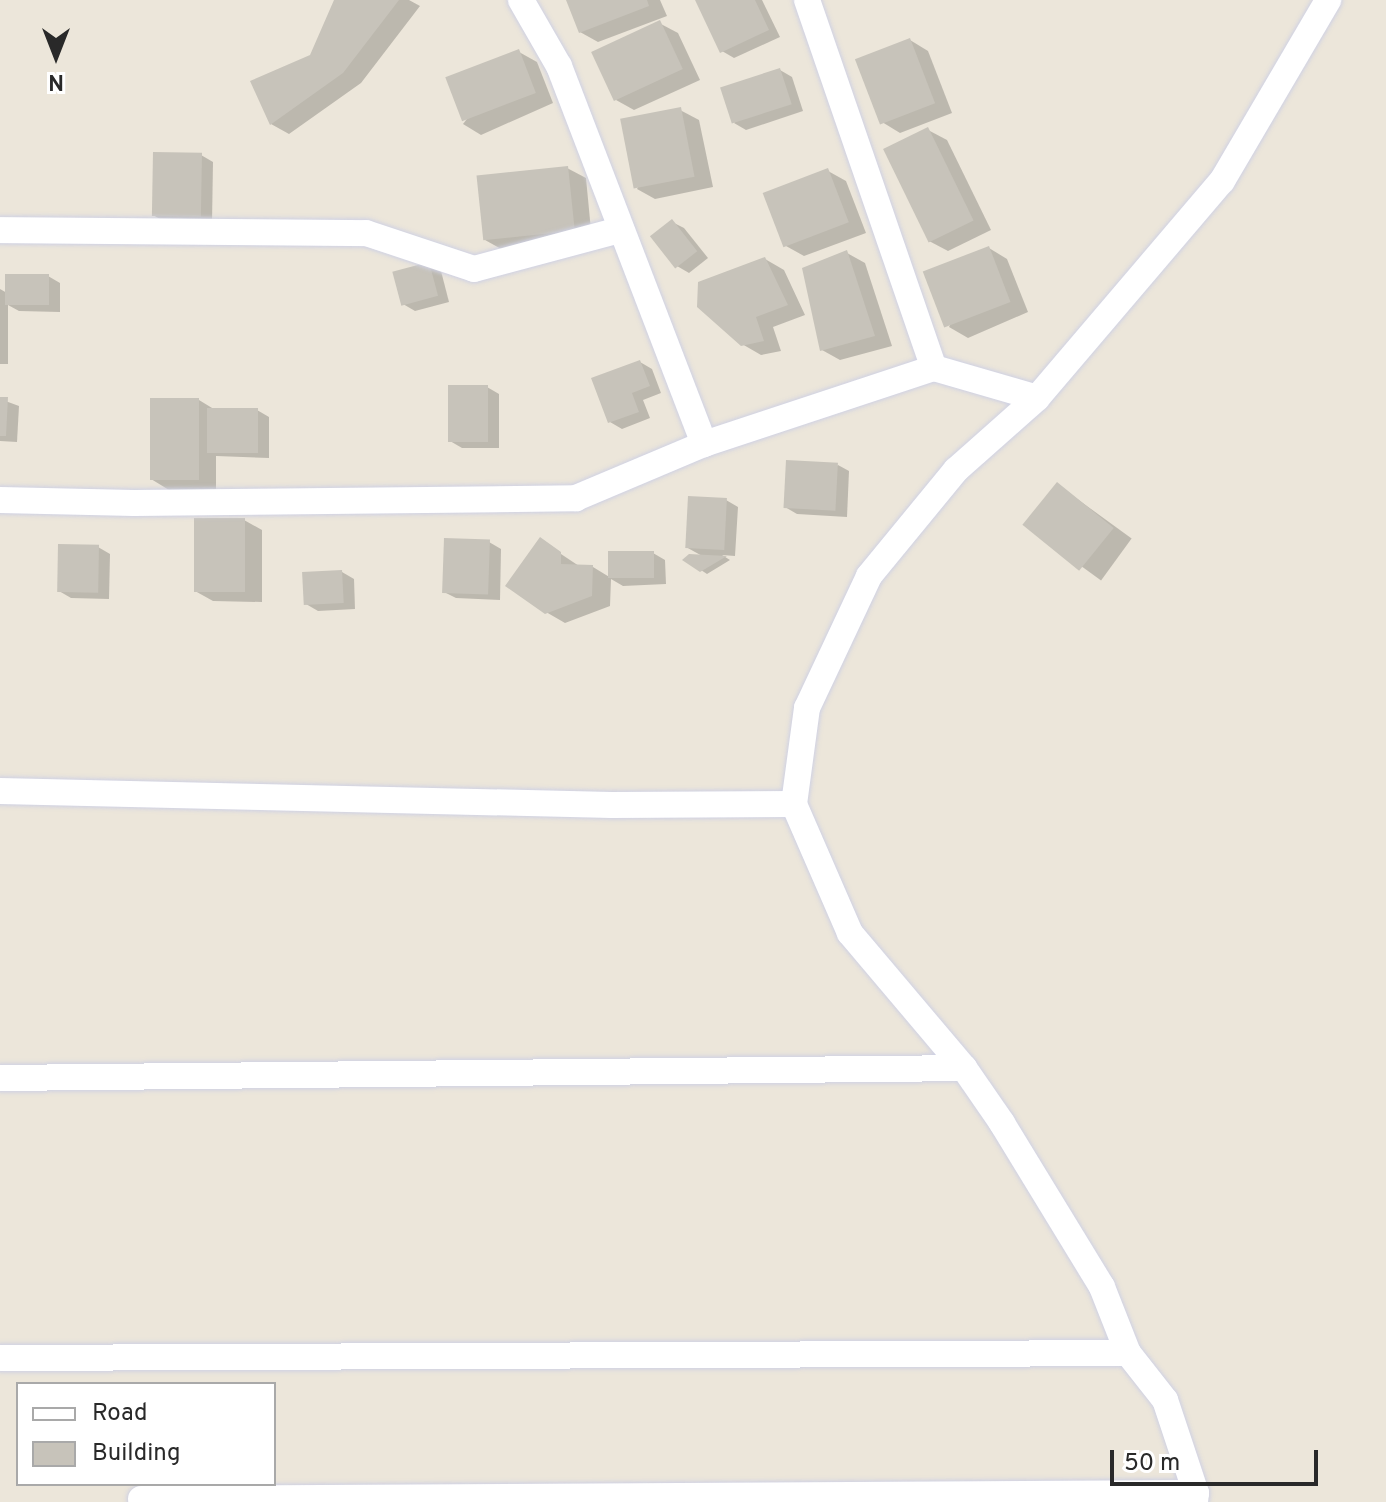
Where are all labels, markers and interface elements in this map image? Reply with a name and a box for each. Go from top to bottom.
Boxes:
north arrow [16,16,96,96]
text: N [48,67,64,94]
legend [16,1382,276,1486]
text: Road [92,1399,148,1429]
scale bar [1114,1434,1322,1484]
text: Building [92,1439,181,1469]
text: 50 m [1124,1449,1180,1479]

